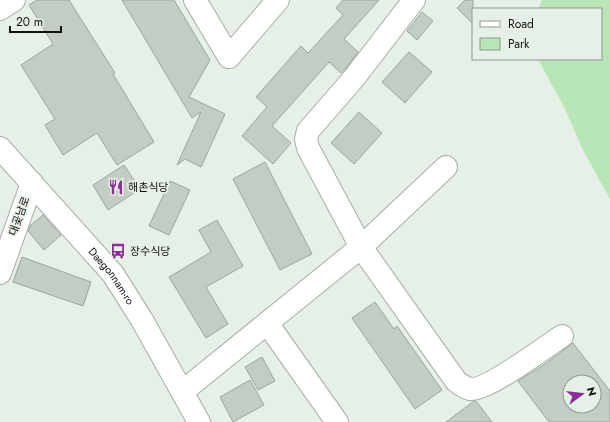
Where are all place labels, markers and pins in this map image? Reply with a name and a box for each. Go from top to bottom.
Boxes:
restaurant icon: 해촌식당 [107,178,125,196]
place label: 해촌식당 [128,179,168,195]
bus stop icon: 장수식당 [109,242,127,260]
place label: 장수식당 [130,243,170,259]

